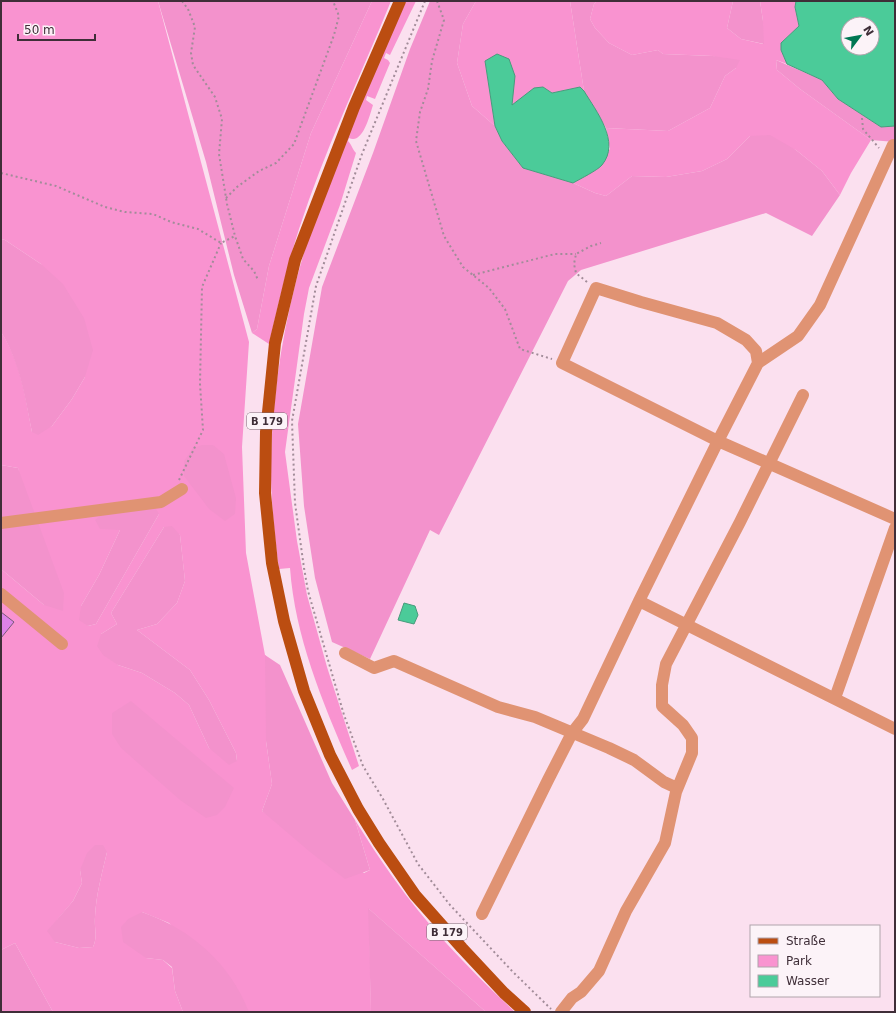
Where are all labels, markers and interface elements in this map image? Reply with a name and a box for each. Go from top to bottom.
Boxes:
scale bar [18,16,95,42]
north arrow [840,16,880,56]
text: 50 m [24,23,55,37]
text: N [860,24,876,38]
road number: B 179 [247,413,287,429]
road number: B 179 [427,924,467,940]
legend [750,925,880,997]
text: Straße [786,934,826,948]
text: Park [786,954,812,968]
text: Wasser [786,974,829,988]

